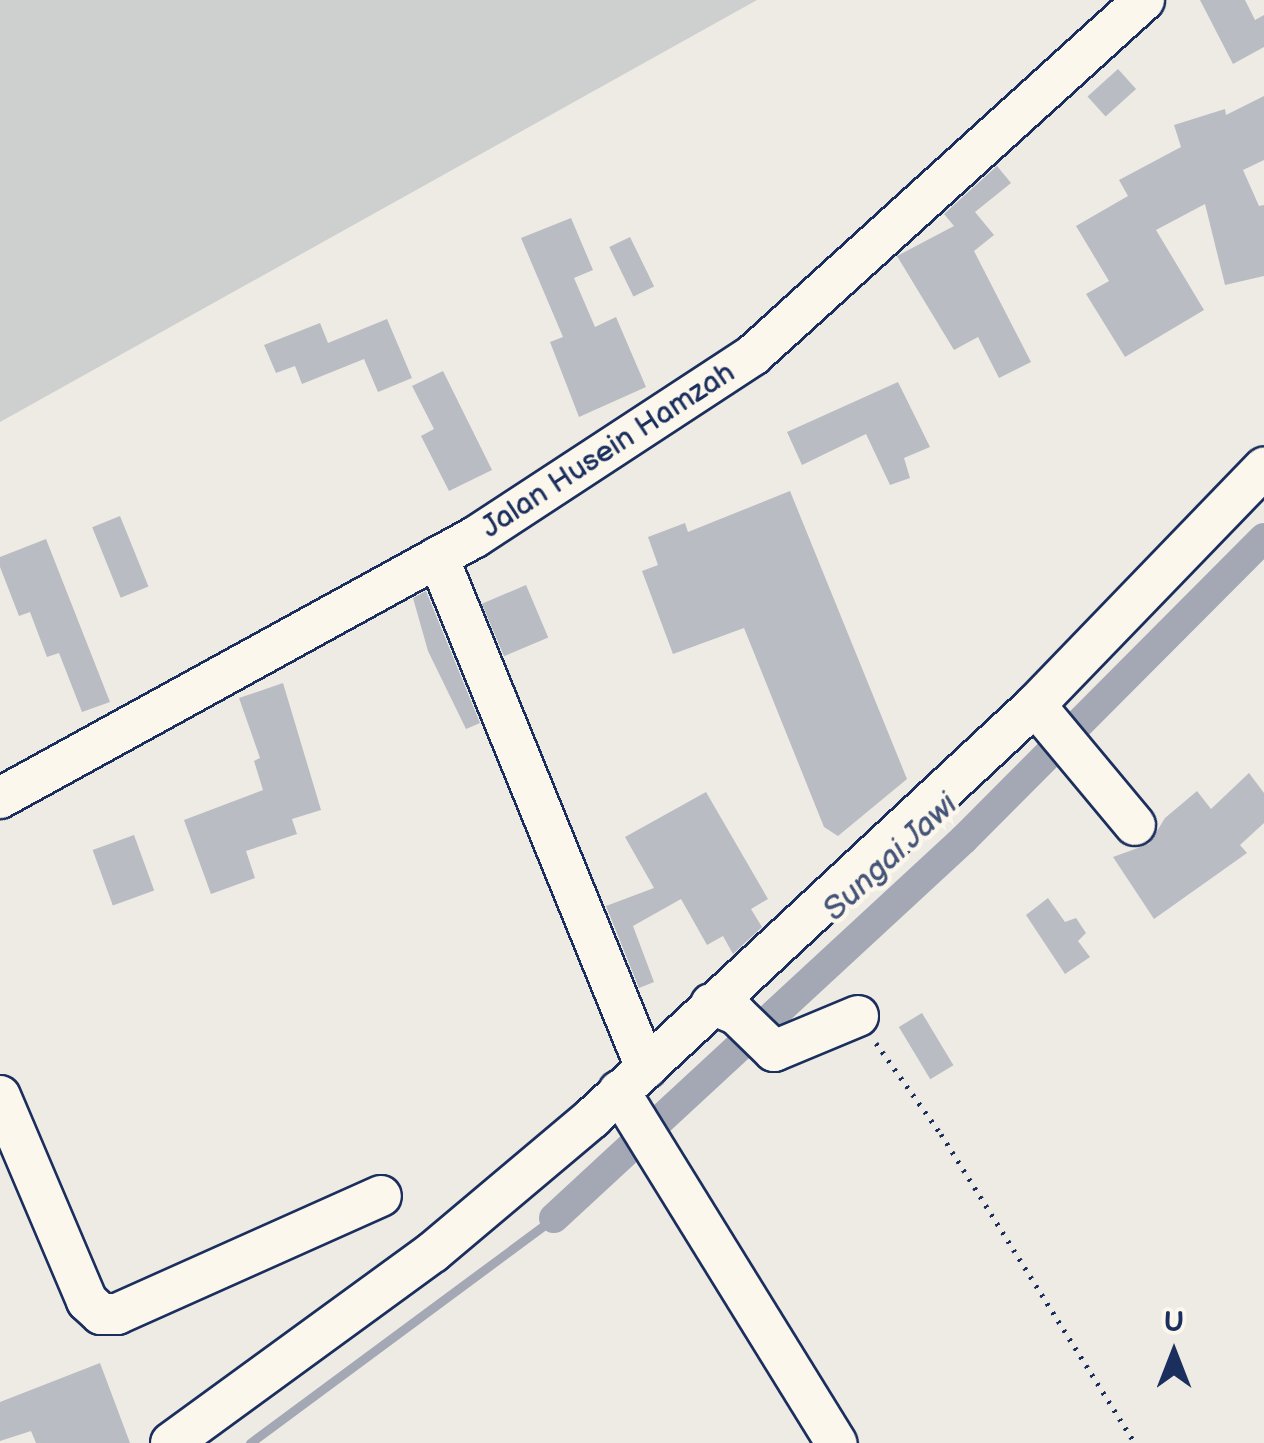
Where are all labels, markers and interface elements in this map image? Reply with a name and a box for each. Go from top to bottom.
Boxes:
street label: Jalan Husein Hamzah [474,355,742,545]
water label: Sungai Jawi [815,786,967,930]
north arrow [1124,1303,1224,1403]
text: U [1164,1306,1184,1339]

